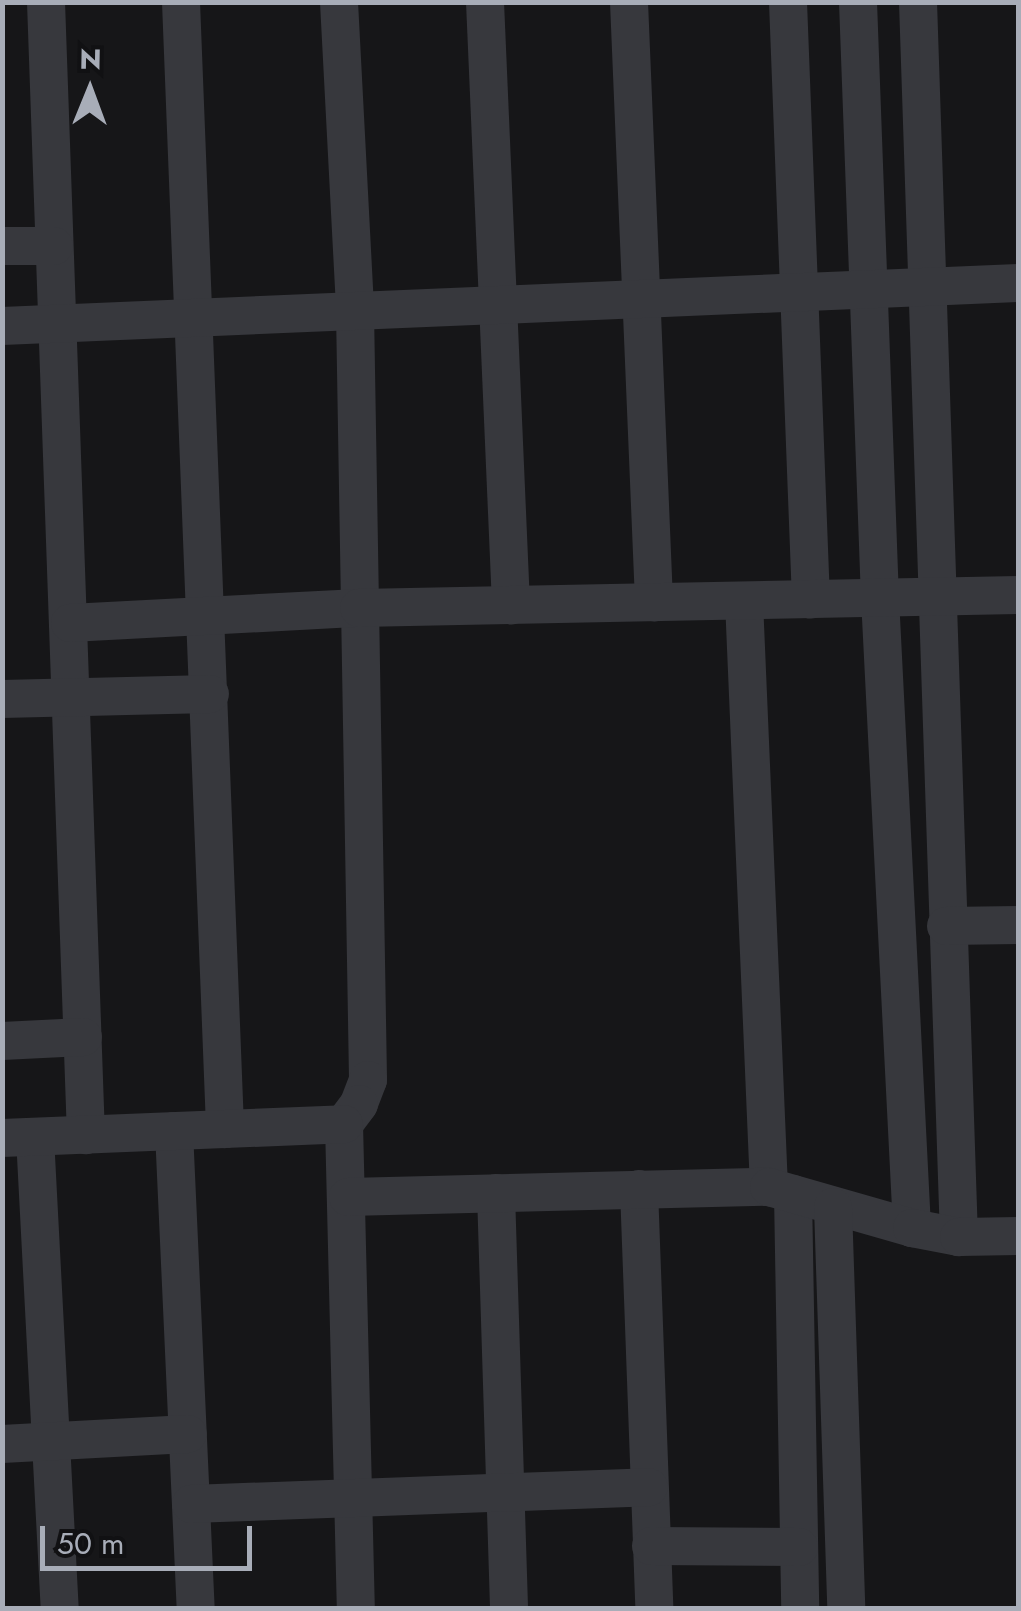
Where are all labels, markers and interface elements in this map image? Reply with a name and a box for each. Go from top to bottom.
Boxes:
text: N [79,39,102,80]
north arrow [40,40,140,140]
scale bar [45,1506,258,1568]
text: 50 m [57,1522,124,1565]

